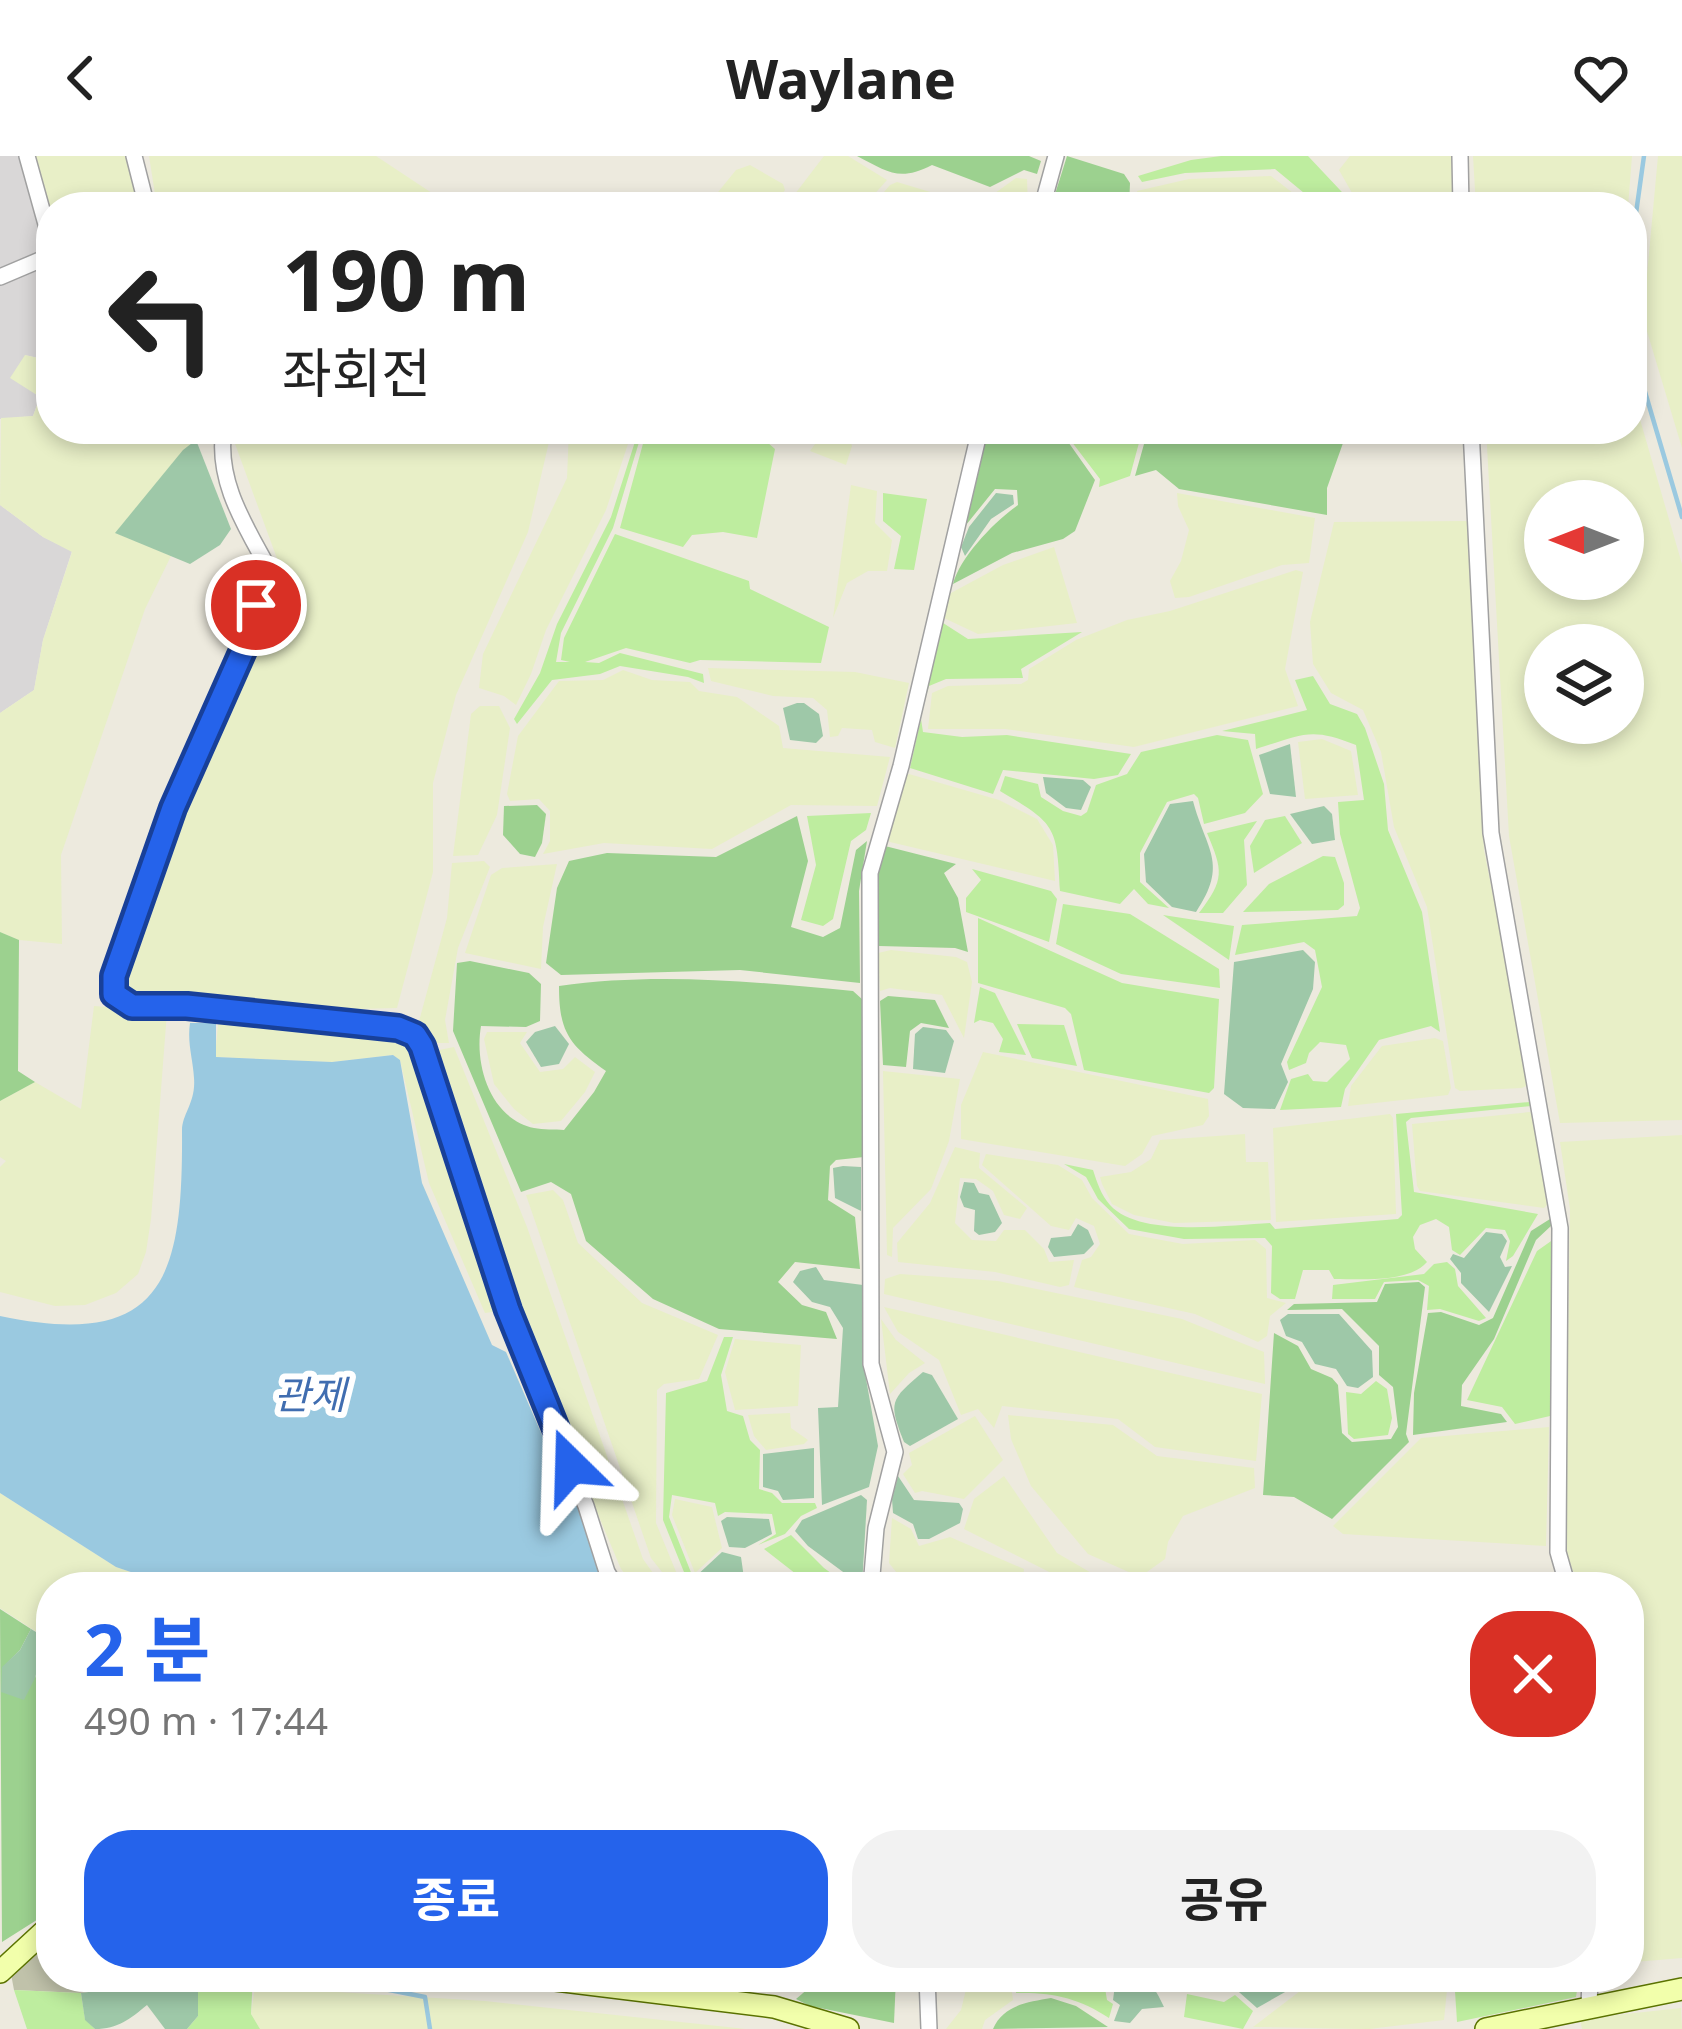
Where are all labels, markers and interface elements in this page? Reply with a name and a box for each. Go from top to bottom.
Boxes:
text: Waylane [726,41,956,115]
icon: back [48,45,114,111]
icon: heart [1568,45,1634,111]
text: 190 m [282,221,530,336]
icon: left [84,240,240,396]
text: 좌회전 [282,335,431,409]
north arrow [1524,480,1644,600]
map controls [1524,480,1644,744]
pin [205,554,307,656]
icon: arrive [223,572,289,638]
button: layers [1524,624,1644,744]
water label: 관제 [274,1367,350,1420]
position arrow [508,1403,634,1529]
text: 2 분 [84,1599,210,1697]
button: close [1470,1611,1596,1737]
text: 490 m · 17:44 [84,1693,328,1746]
button: 종료 [84,1830,828,1968]
button: 공유 [852,1830,1596,1968]

